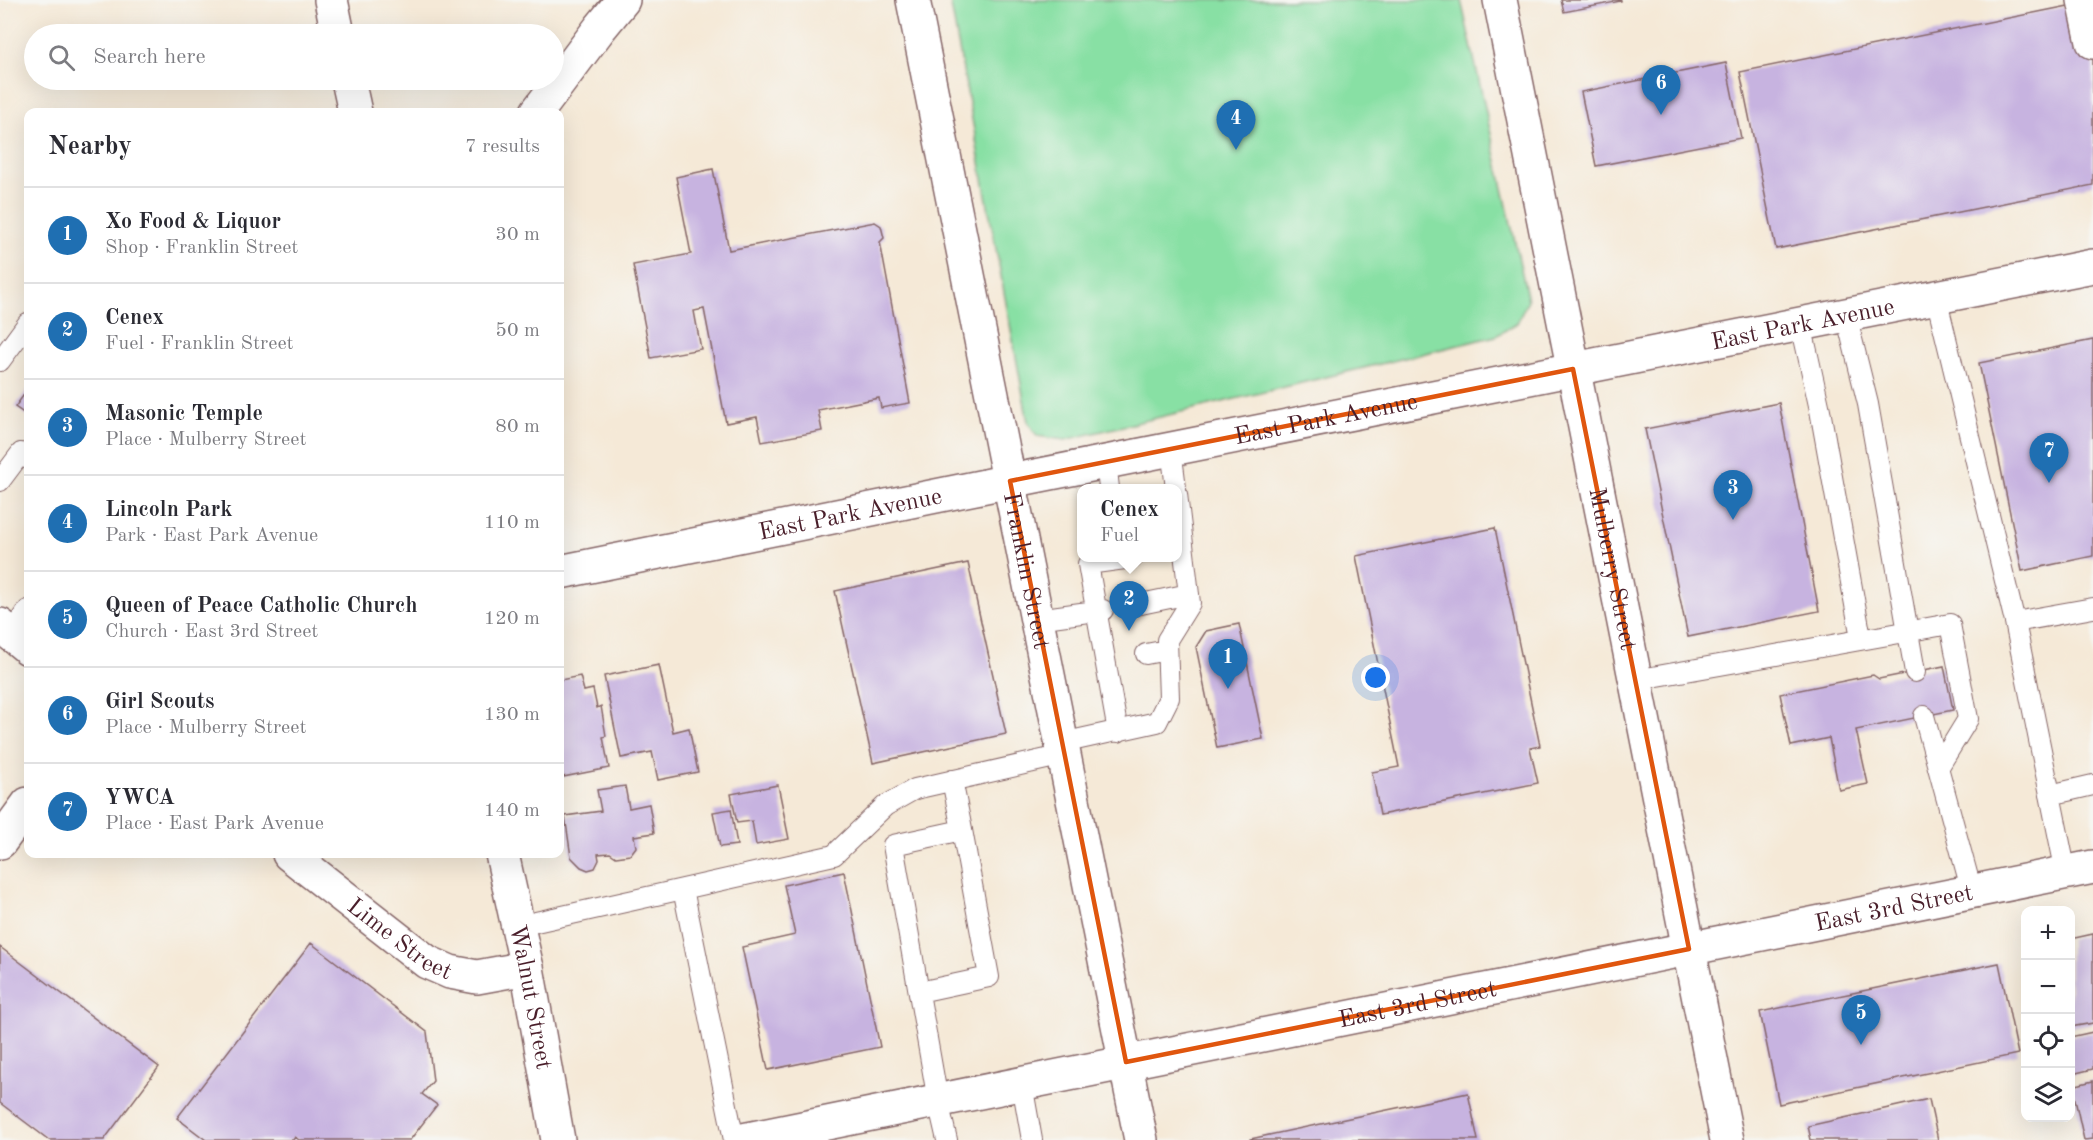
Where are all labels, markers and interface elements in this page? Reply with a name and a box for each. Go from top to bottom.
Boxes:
search box [24,24,564,90]
icon: search [45,41,78,74]
text: Search here [93,46,206,68]
pin: 6 [1642,66,1680,115]
pin: 4 [1216,100,1256,150]
text: Nearby [48,134,132,160]
text: 7 results [465,137,540,157]
text: Xo Food & Liquor [105,211,281,233]
text: 1 [62,225,73,245]
text: 30 m [495,225,540,245]
text: Shop · Franklin Street [105,238,298,258]
street label: East Park Avenue [1709,296,1897,356]
text: Cenex [105,307,164,329]
text: 2 [62,321,73,341]
text: 50 m [495,321,540,341]
text: Fuel · Franklin Street [105,334,294,354]
street label: East Park Avenue [1232,390,1420,450]
text: Masonic Temple [105,403,263,425]
text: 3 [62,417,73,437]
text: 80 m [495,417,540,437]
text: Place · Mulberry Street [105,430,306,450]
pin: 7 [2030,434,2068,483]
pin: 3 [1714,470,1752,520]
popup [1077,484,1182,562]
street label: East Park Avenue [757,485,944,546]
street label: Mulberry Street [1583,486,1639,653]
street label: Franklin Street [998,490,1053,652]
text: Lincoln Park [105,499,233,521]
text: Cenex [1100,499,1159,521]
text: 4 [62,513,73,533]
text: 110 m [484,513,540,533]
text: Park · East Park Avenue [105,526,318,546]
text: Fuel [1100,526,1139,546]
pin: 2 [1110,582,1148,631]
text: Queen of Peace Catholic Church [105,595,418,617]
text: 5 [62,609,73,629]
text: 120 m [484,609,540,629]
text: Church · East 3rd Street [105,622,318,642]
pin: 1 [1208,640,1248,689]
your location [1361,663,1390,692]
text: Girl Scouts [105,691,214,713]
text: 6 [62,705,73,725]
text: 130 m [484,705,540,725]
text: Place · Mulberry Street [105,718,306,738]
text: YWCA [105,787,175,809]
text: 7 [62,801,73,821]
text: 140 m [484,801,540,821]
text: Place · East Park Avenue [105,814,324,834]
street label: East 3rd Street [1813,882,1975,937]
street label: Lime Street [342,894,455,985]
map controls [2021,906,2075,1122]
button: + [2021,906,2075,960]
street label: Walnut Street [504,923,555,1071]
button: − [2021,960,2075,1014]
street label: East 3rd Street [1337,978,1499,1033]
pin: 5 [1842,996,1880,1045]
button: locate [2021,1014,2075,1068]
button: layers [2021,1068,2075,1122]

